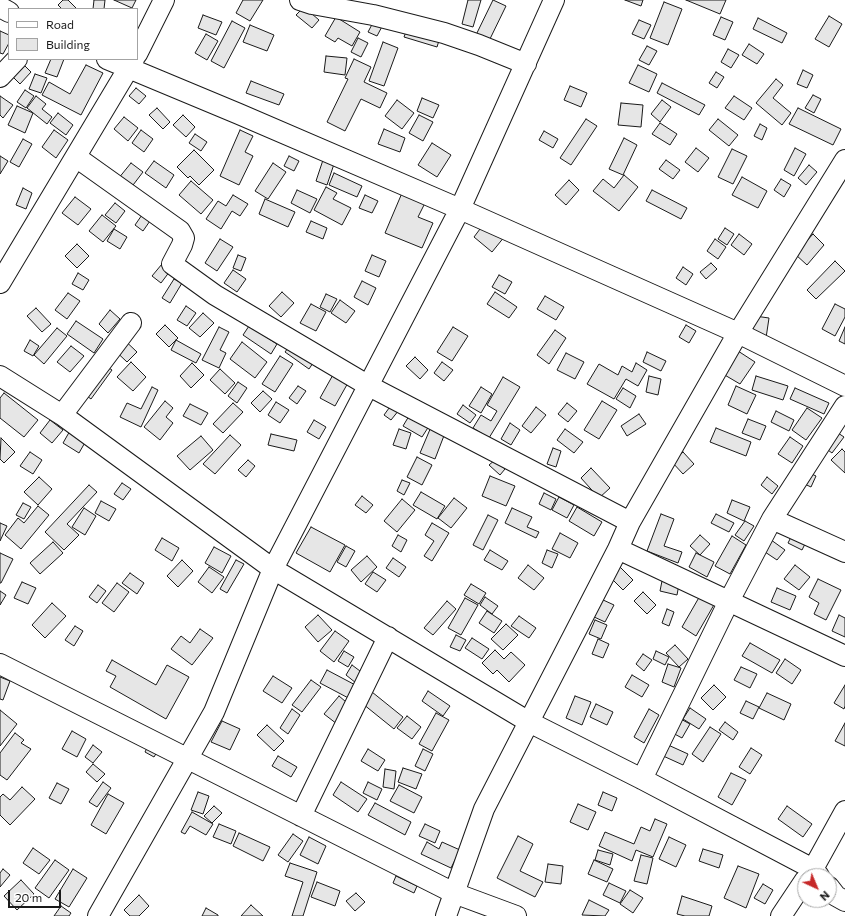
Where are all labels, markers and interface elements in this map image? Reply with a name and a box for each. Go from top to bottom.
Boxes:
legend [8,8,138,60]
text: Road [46,17,74,31]
text: Building [46,37,90,51]
north arrow [797,868,837,908]
scale bar [10,882,63,908]
text: N [818,889,832,904]
text: 20 m [15,890,42,904]

